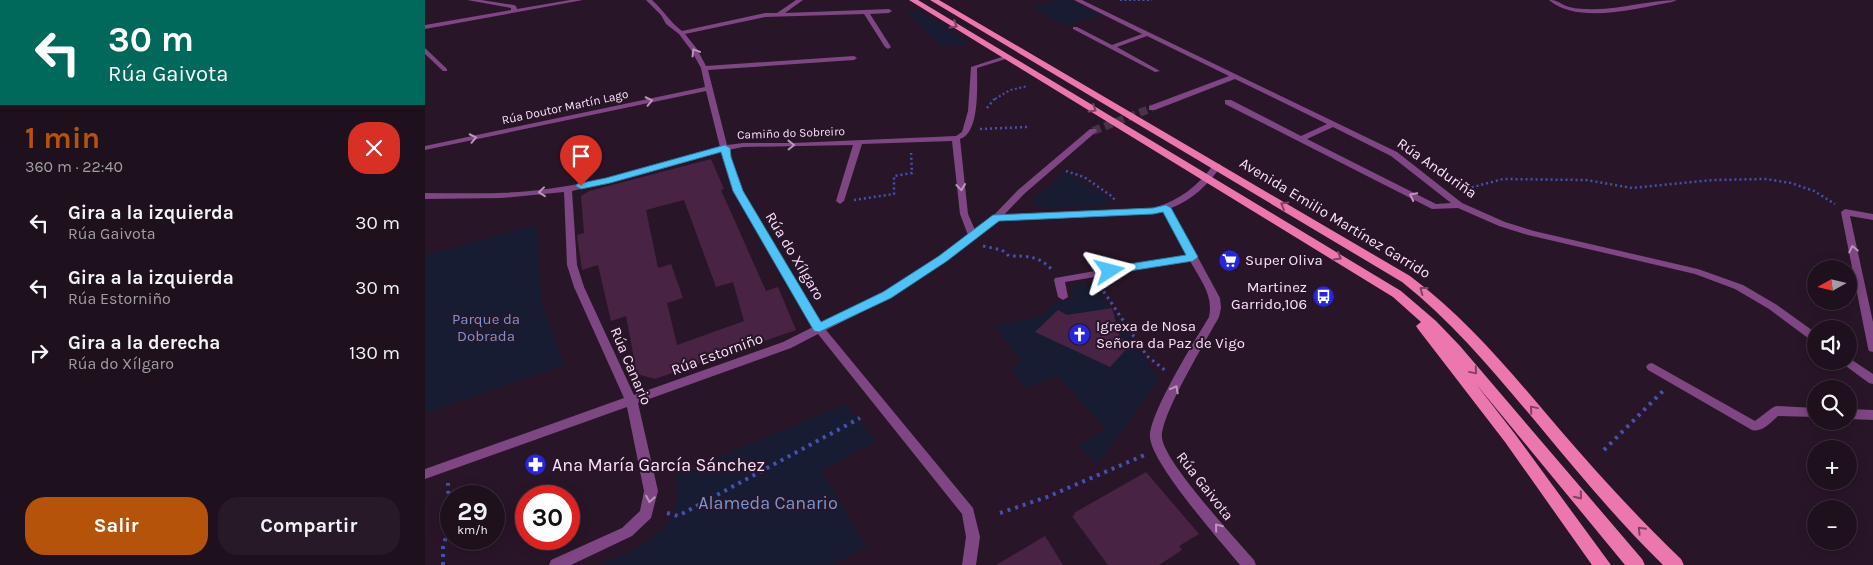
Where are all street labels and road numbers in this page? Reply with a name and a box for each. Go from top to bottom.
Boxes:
street label: Rúa Doutor Martín Lago [500,87,630,127]
street label: Camiño do Sobreiro [737,124,845,142]
street label: Rúa Anduriña [1394,134,1480,202]
street label: Avenida Emilio Martínez Garrido [1236,154,1434,282]
street label: Rúa do Xílgaro [762,209,828,303]
street label: Rúa Canario [607,324,655,408]
street label: Rúa Estorniño [669,329,765,379]
street label: Rúa Gaivota [1173,448,1237,524]

